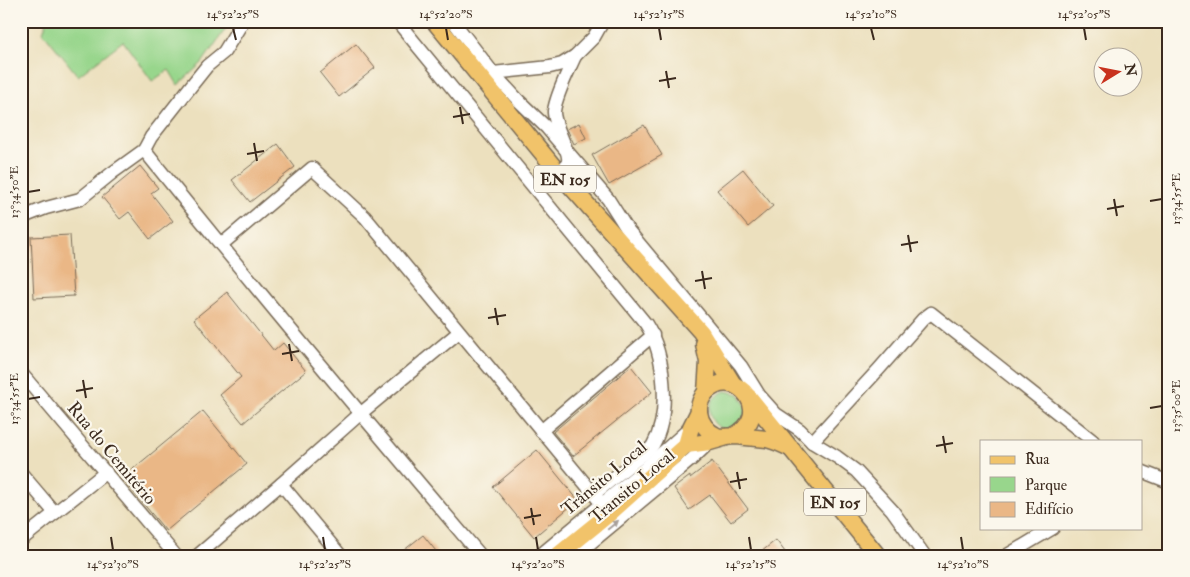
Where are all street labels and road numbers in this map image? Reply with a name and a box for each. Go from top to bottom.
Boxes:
road number: EN 105 [534,165,596,192]
street label: Rua do Cemitério [62,397,162,510]
street label: Trânsito Local [557,436,652,521]
street label: Transito Local [585,444,680,529]
road number: EN 105 [804,488,866,516]

